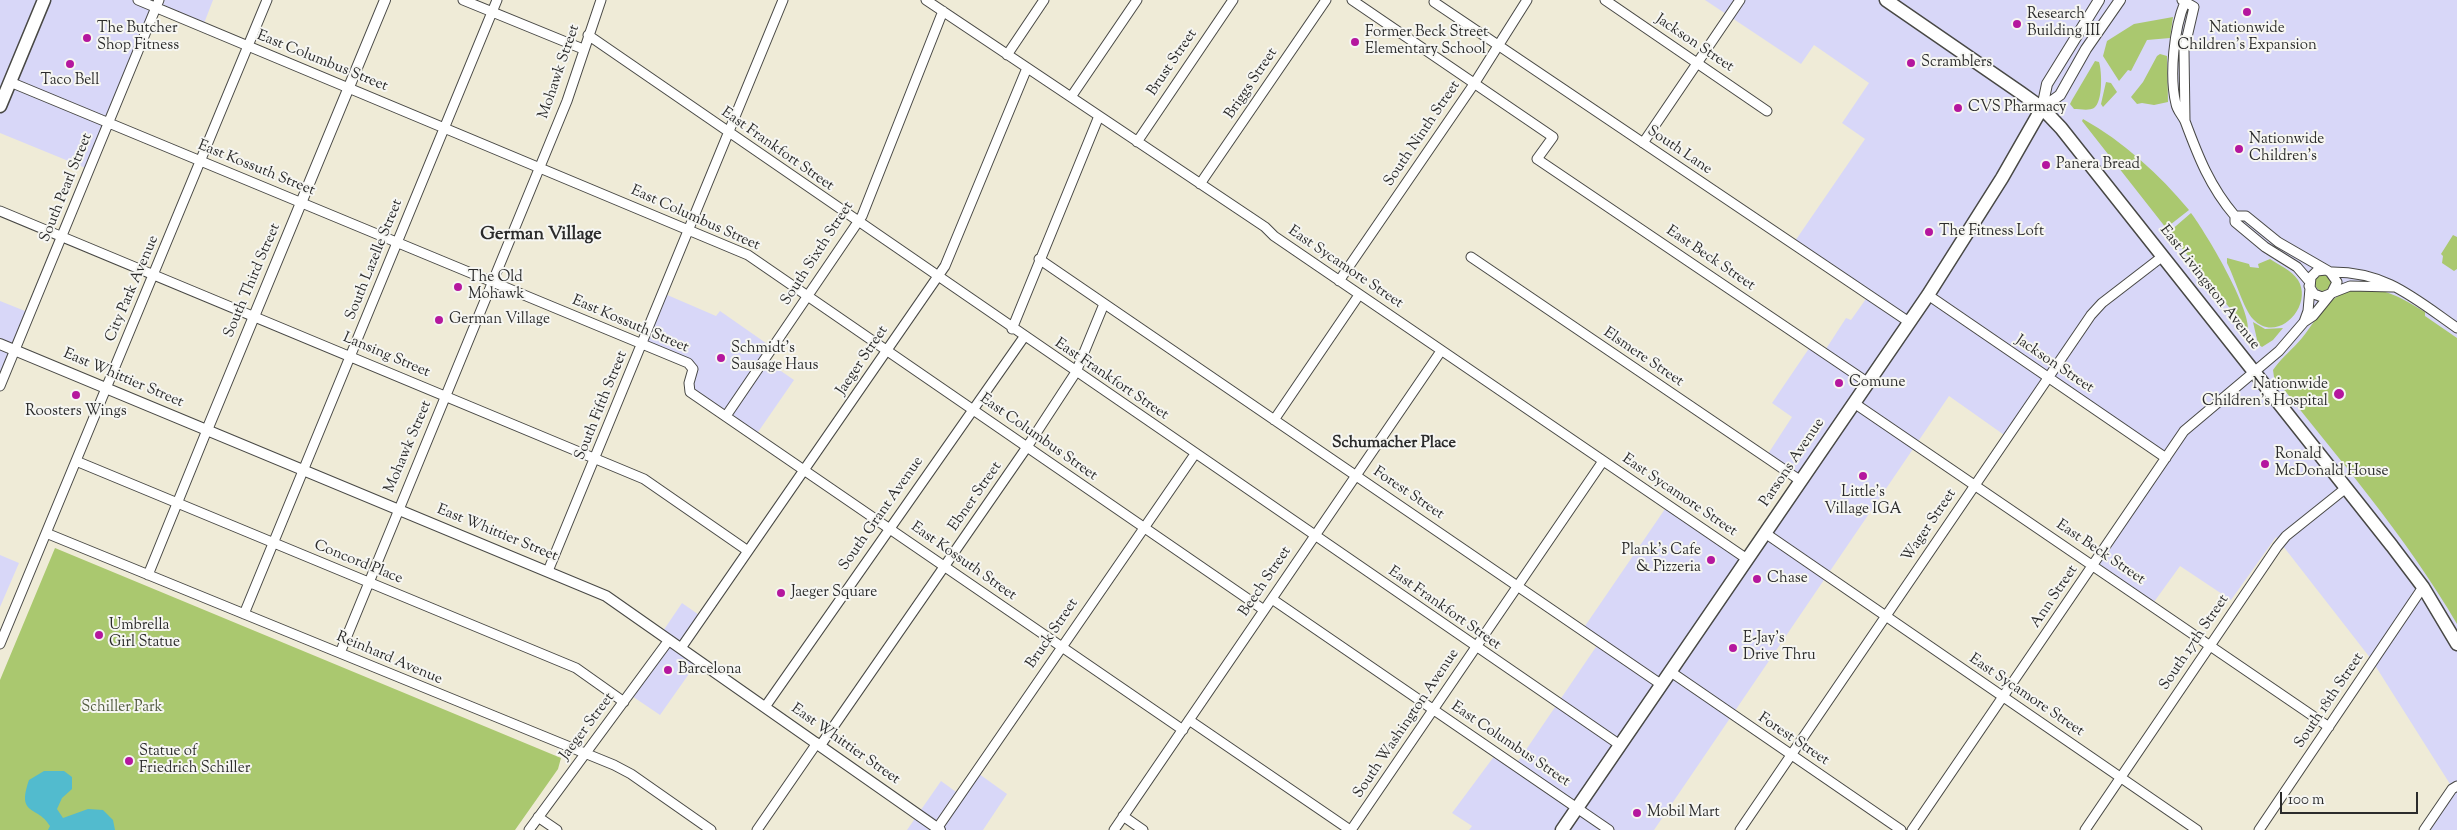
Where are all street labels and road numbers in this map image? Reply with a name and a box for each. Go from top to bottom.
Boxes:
street label: Jackson Street [1651,11,1737,77]
street label: Mohawk Street [535,23,585,121]
street label: Brust Street [1144,26,1202,100]
street label: East Columbus Street [254,28,390,96]
street label: Briggs Street [1222,45,1282,123]
street label: South Ninth Street [1381,78,1465,190]
street label: East Frankfort Street [717,104,837,196]
street label: South Lane [1643,123,1715,179]
street label: South Pearl Street [37,131,97,245]
street label: East Kossuth Street [195,137,317,201]
street label: East Columbus Street [628,182,762,256]
street label: South Lazelle Street [343,197,407,323]
street label: South Sixth Street [778,199,858,309]
street label: South Third Street [221,221,285,341]
street label: East Livingston Avenue [2155,222,2263,354]
street label: East Sycamore Street [1284,223,1406,313]
street label: East Beck Street [1662,223,1758,295]
street label: City Park Avenue [102,233,164,345]
street label: East Kossuth Street [569,292,691,358]
street label: Jaeger Street [833,323,893,399]
street label: Elsmere Street [1599,325,1687,391]
street label: Lansing Street [340,330,432,382]
street label: Jackson Street [2011,332,2097,398]
street label: East Frankfort Street [1051,335,1171,425]
street label: East Whittier Street [60,346,186,412]
street label: South Fifth Street [572,349,632,463]
street label: East Columbus Street [976,391,1100,485]
street label: Mohawk Street [381,398,437,496]
street label: Parsons Avenue [1757,415,1829,511]
street label: East Sycamore Street [1618,451,1740,541]
street label: South Grant Avenue [836,454,928,574]
street label: Ebner Street [945,459,1007,535]
street label: Forest Street [1369,464,1447,524]
street label: Wager Street [1899,486,1961,566]
street label: East Whittier Street [434,502,560,566]
street label: East Beck Street [2052,517,2148,589]
street label: East Kossuth Street [907,519,1019,605]
street label: Concord Place [311,537,405,589]
street label: Beech Street [1236,543,1296,621]
street label: Ann Street [2027,562,2083,632]
street label: East Frankfort Street [1384,563,1504,655]
street label: South 17th Street [2156,592,2234,694]
street label: Bruck Street [1023,596,1083,672]
street label: Reinhard Avenue [333,629,445,689]
street label: South Washington Avenue [1350,646,1464,802]
street label: South 18th Street [2291,650,2369,752]
street label: East Sycamore Street [1965,651,2087,741]
street label: Jaeger Street [557,690,619,764]
street label: East Columbus Street [1447,699,1573,791]
street label: East Whittier Street [787,701,903,789]
street label: Forest Street [1754,710,1832,770]

